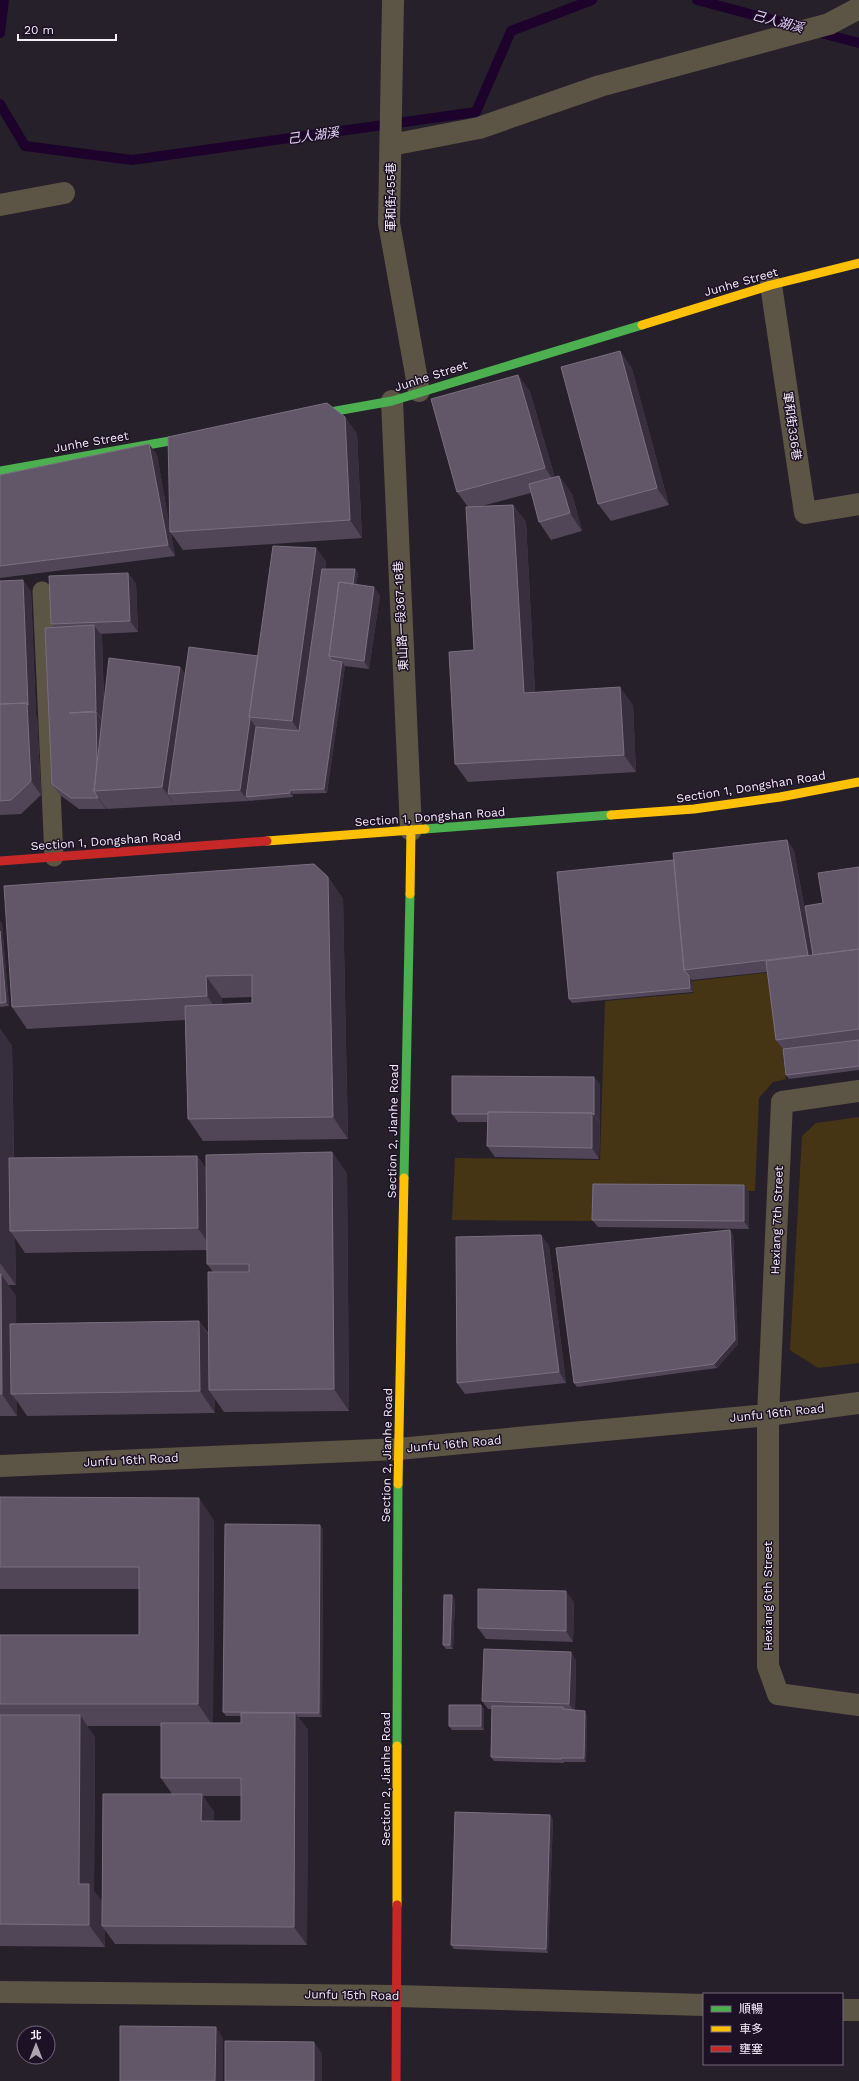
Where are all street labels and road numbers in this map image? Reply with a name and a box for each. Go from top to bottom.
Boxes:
street label: 軍和街455巷 [384,162,398,232]
street label: Junhe Street [702,265,780,299]
street label: Junhe Street [393,358,469,394]
street label: 軍和街336巷 [780,391,804,461]
street label: Junhe Street [52,428,130,456]
street label: 東山路一段367-18巷 [391,561,411,671]
street label: Section 1, Dongshan Road [675,768,827,806]
street label: Section 1, Dongshan Road [354,805,506,829]
street label: Section 1, Dongshan Road [30,829,182,853]
street label: Section 2, Jianhe Road [385,1064,401,1198]
street label: Hexiang 7th Street [768,1165,786,1275]
street label: Section 2, Jianhe Road [379,1388,395,1522]
street label: Junfu 16th Road [729,1401,825,1425]
street label: Junfu 16th Road [406,1433,502,1455]
street label: Junfu 16th Road [83,1451,179,1469]
street label: Hexiang 6th Street [761,1541,775,1651]
street label: Section 2, Jianhe Road [379,1712,393,1846]
street label: Junfu 15th Road [304,1987,400,2003]

